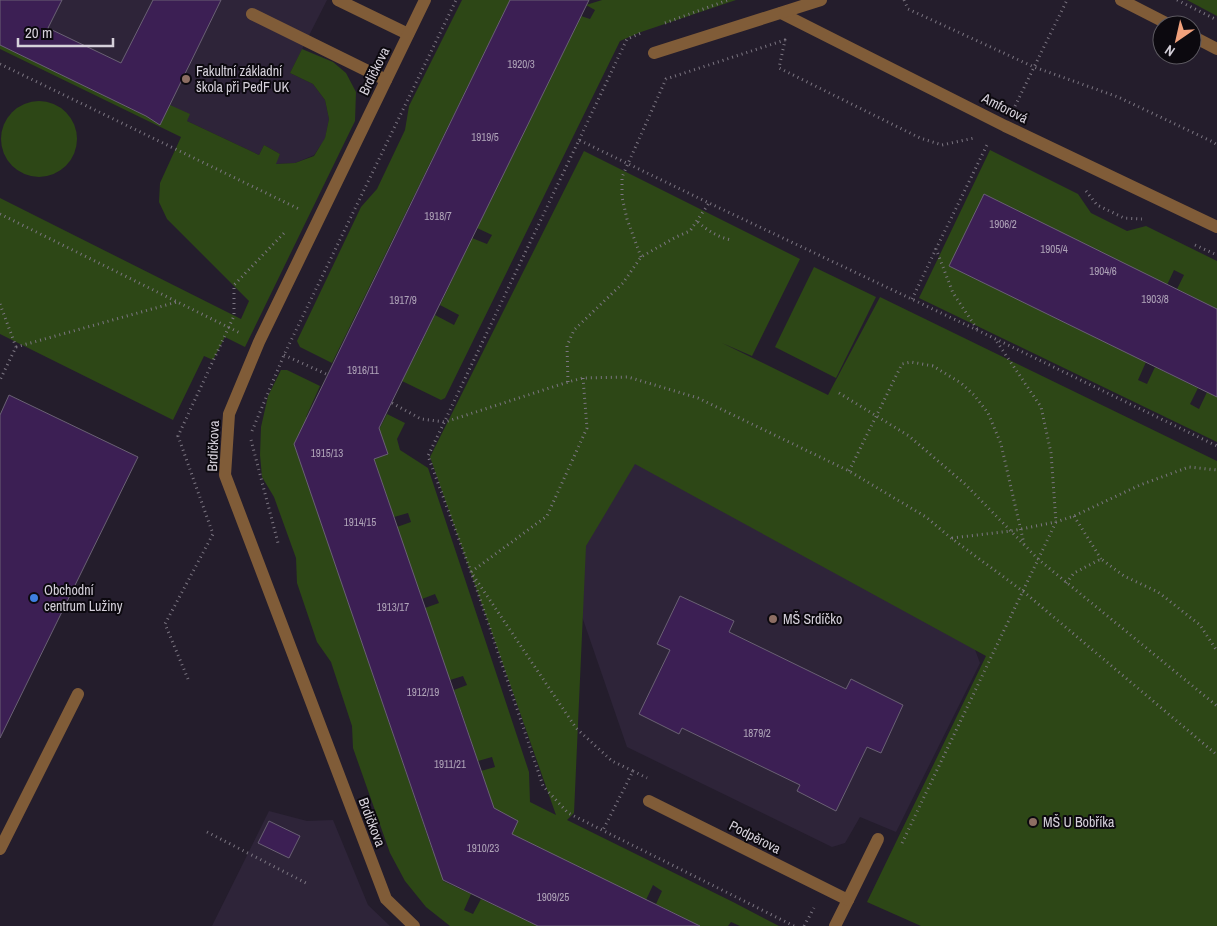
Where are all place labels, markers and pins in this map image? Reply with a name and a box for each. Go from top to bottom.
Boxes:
place label: Fakultní základní škola při PedF UK [196,62,289,96]
marker: Fakultní základní škola při PedF UK [180,73,192,85]
place label: Obchodní centrum Lužiny [44,581,123,615]
marker: Obchodní centrum Lužiny [28,592,40,604]
place label: MŠ Srdíčko [783,610,842,628]
marker: MŠ Srdíčko [767,613,779,625]
place label: MŠ U Bobříka [1043,813,1115,831]
marker: MŠ U Bobříka [1027,816,1039,828]

